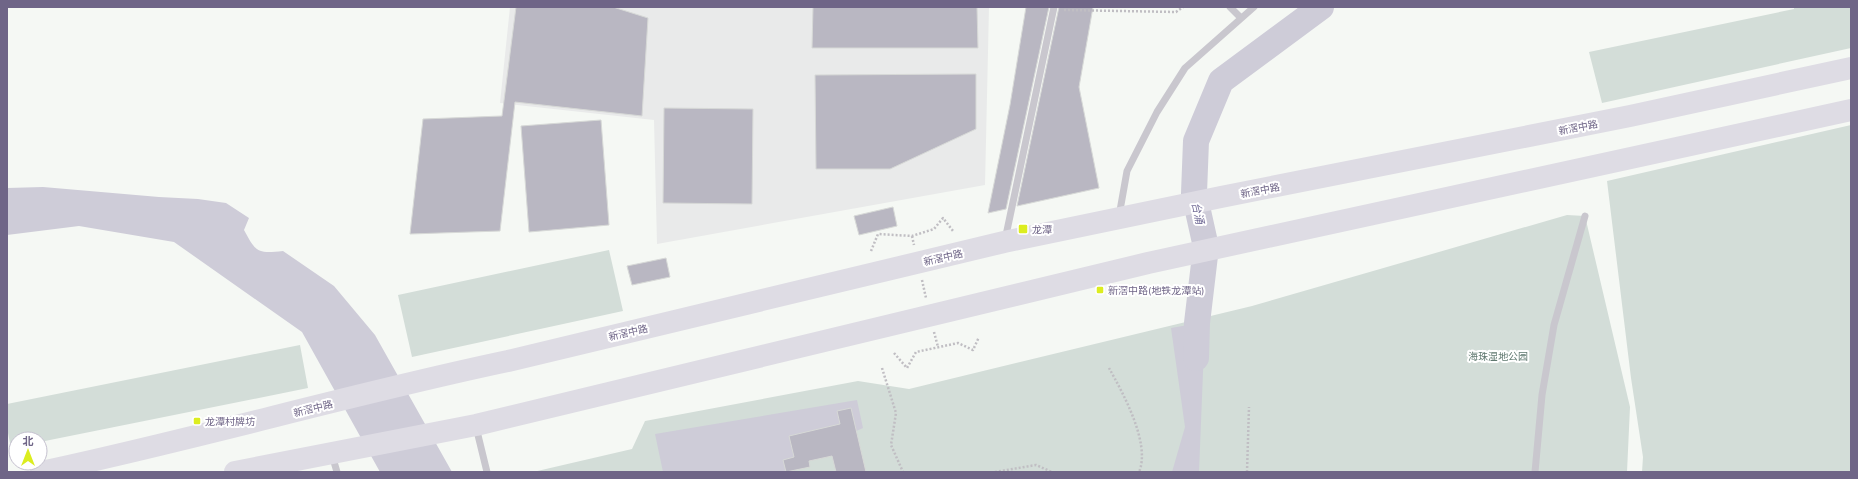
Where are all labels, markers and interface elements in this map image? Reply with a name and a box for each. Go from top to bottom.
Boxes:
street label: 新滘中路 [1557,117,1599,138]
street label: 新滘中路 [1239,180,1281,201]
water label: 台涌 [1189,201,1208,227]
marker: 龙潭 [1017,223,1029,235]
place label: 龙潭 [1032,223,1052,236]
street label: 新滘中路 [922,247,964,268]
place label: 新滘中路(地铁龙潭站) [1108,284,1204,297]
marker: 新滘中路(地铁龙潭站) [1095,285,1105,295]
street label: 新滘中路 [607,322,649,343]
park label: 海珠湿地公园 [1468,350,1528,363]
street label: 新滘中路 [292,397,334,420]
place label: 龙潭村牌坊 [205,415,255,428]
marker: 龙潭村牌坊 [192,416,202,426]
north arrow [8,431,48,471]
text: 北 [23,434,34,448]

